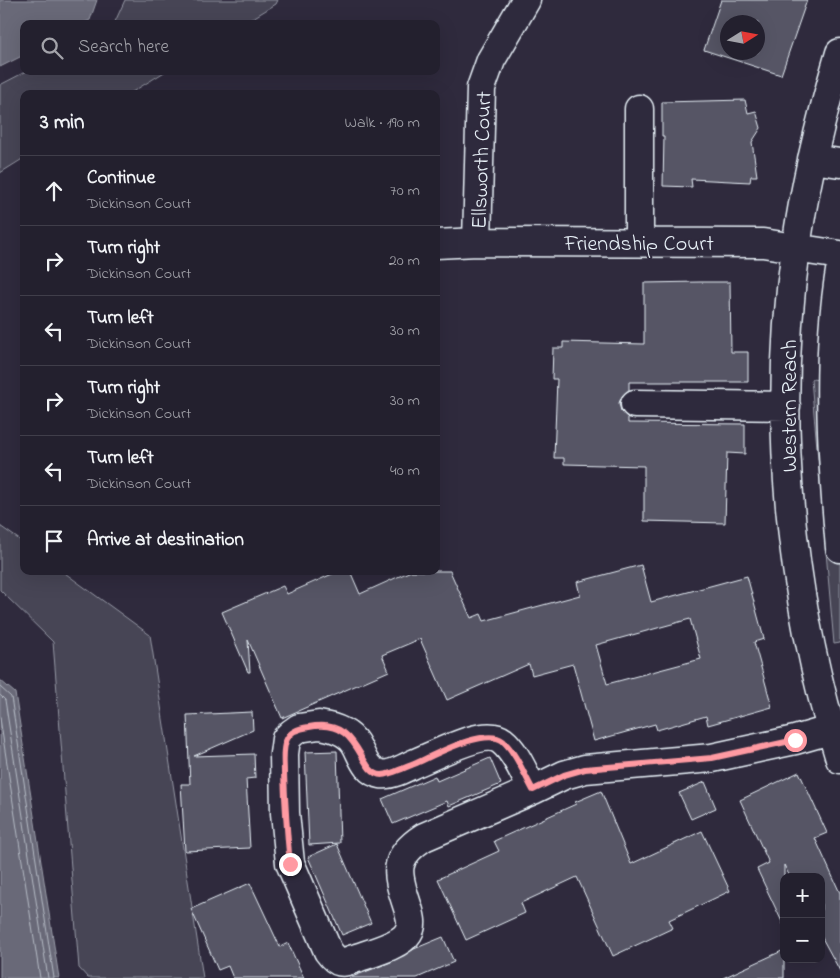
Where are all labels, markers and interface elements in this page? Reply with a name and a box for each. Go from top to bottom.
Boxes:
north arrow [720,15,765,60]
search box [20,20,440,75]
icon: search [38,34,66,62]
text: Search here [78,34,169,61]
street label: Ellsworth Court [465,90,501,230]
text: 3 min [40,108,84,138]
text: Walk · 190 m [345,111,420,135]
text: Continue [87,165,155,192]
icon: ahead [40,177,68,205]
text: 70 m [390,179,420,203]
text: Dickinson Court [87,192,191,216]
street label: Friendship Court [563,229,714,261]
text: Turn right [87,235,160,262]
icon: right [40,247,68,275]
text: 20 m [389,249,420,273]
text: Dickinson Court [87,262,191,286]
text: Turn left [87,305,154,332]
icon: left [40,317,68,345]
text: 30 m [390,319,420,343]
text: Dickinson Court [87,332,191,356]
street label: Western Reach [775,340,807,472]
text: Turn right [87,375,160,402]
icon: right [40,387,68,415]
text: 30 m [390,389,420,413]
text: Dickinson Court [87,402,191,426]
text: Turn left [87,445,154,472]
icon: left [40,457,68,485]
text: 40 m [390,459,420,483]
text: Dickinson Court [87,472,191,496]
icon: arrive [40,527,68,555]
text: Arrive at destination [87,527,244,554]
route start [784,729,807,752]
route end [279,853,302,876]
map controls [780,873,825,963]
button: + [780,873,825,918]
button: − [780,918,825,963]

